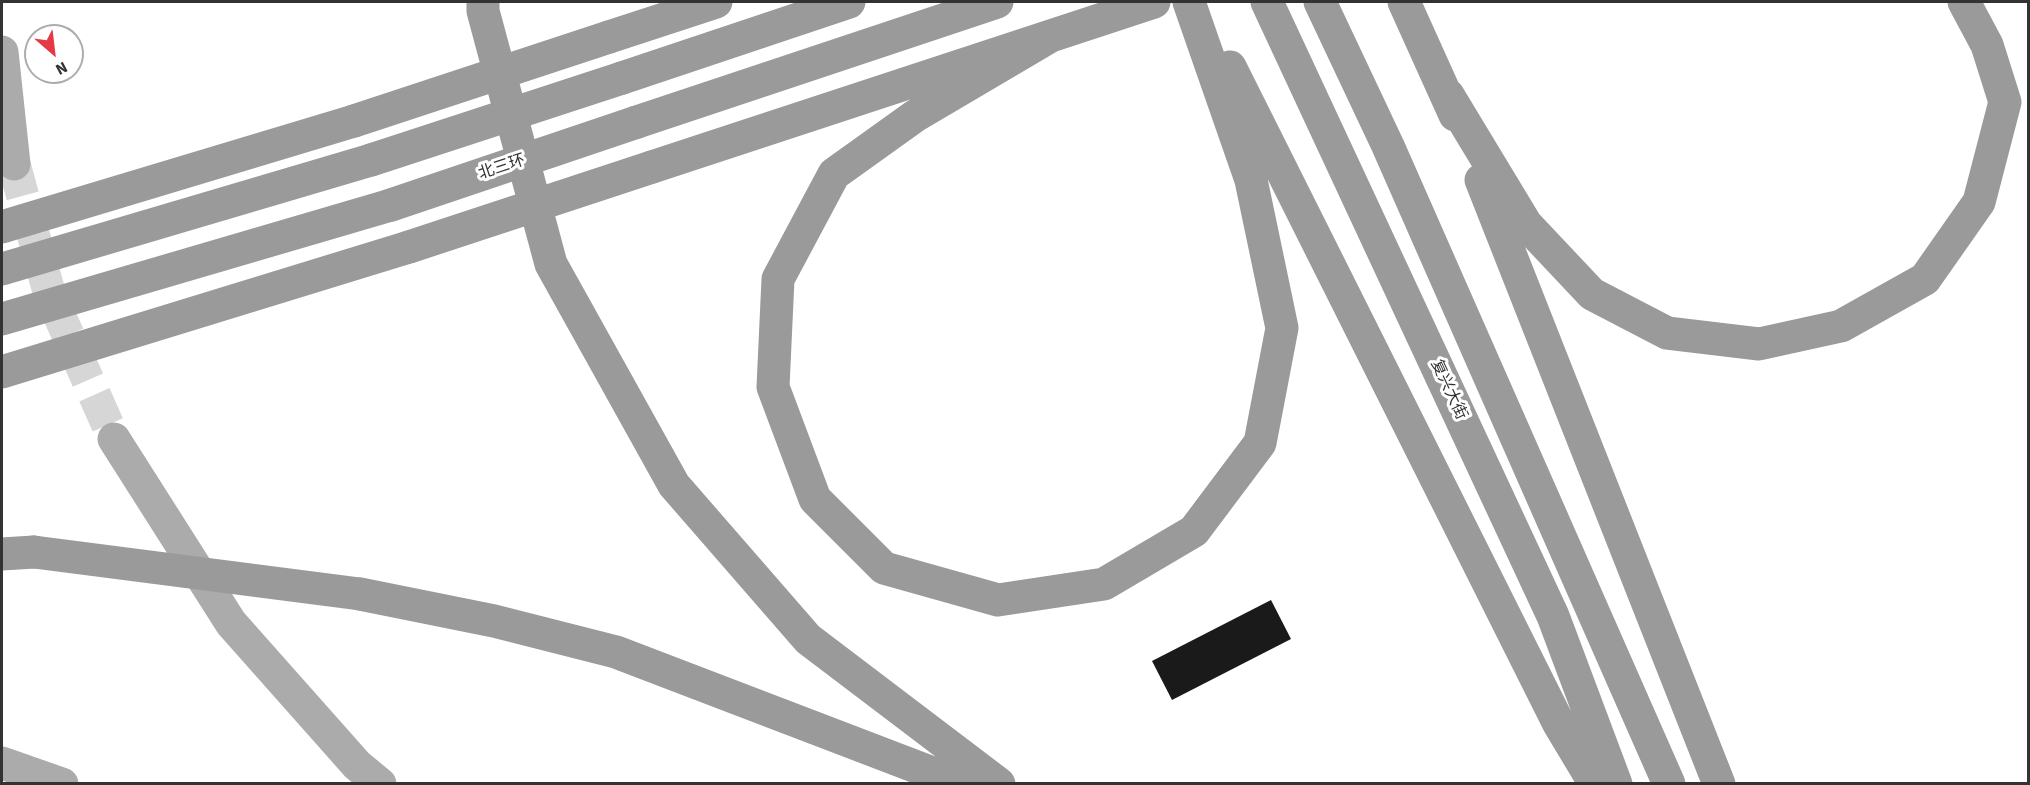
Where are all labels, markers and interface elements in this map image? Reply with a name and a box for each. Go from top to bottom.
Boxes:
north arrow [24,24,84,84]
text: N [52,56,71,80]
street label: 北三环 [476,151,528,185]
street label: 复兴大街 [1426,357,1470,423]

